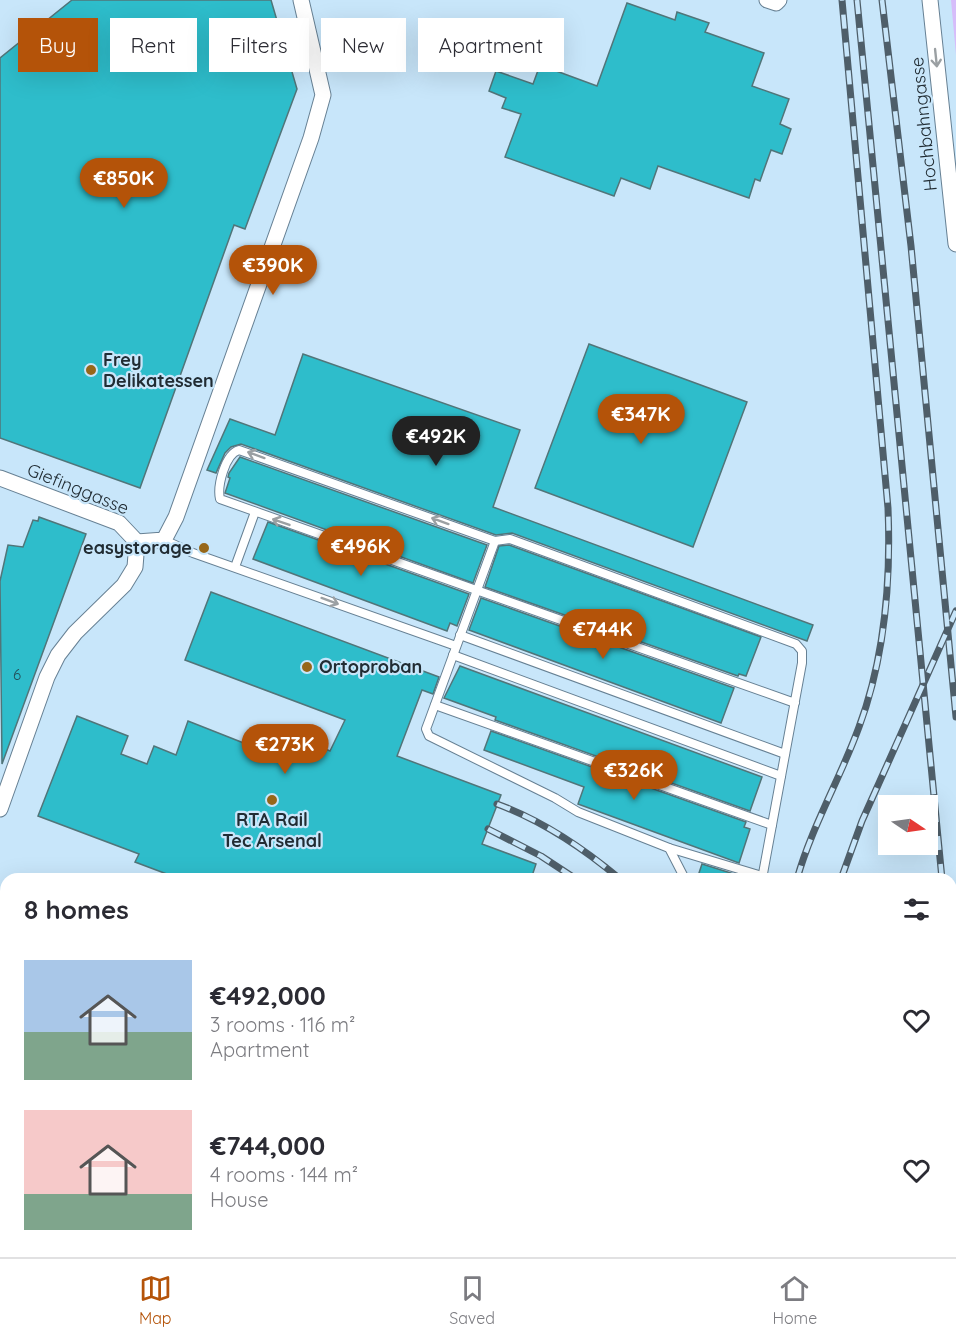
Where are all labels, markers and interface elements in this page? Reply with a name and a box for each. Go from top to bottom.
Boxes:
chip: Buy [18,18,98,72]
chip: Rent [110,18,197,72]
chip: Filters [209,18,309,72]
chip: New [321,18,406,72]
chip: Apartment [418,18,564,72]
one-way arrow [931,48,942,68]
street label: Hochbahngasse [905,56,942,192]
pin: €850K [82,158,166,209]
text: €850K [94,165,154,190]
pin: €390K [231,245,315,296]
text: €390K [243,252,303,277]
place label: Frey Delikatessen [103,348,214,392]
marker: Frey Delikatessen [84,363,98,377]
pin: €347K [599,394,683,445]
text: €347K [612,401,670,426]
pin: €492K [394,416,478,467]
text: €492K [406,423,466,448]
one-way arrow [247,449,266,460]
street label: Giefinggasse [24,458,132,519]
one-way arrow [272,515,291,526]
one-way arrow [431,515,449,526]
pin: €496K [319,526,403,577]
text: €496K [331,533,391,558]
place label: easystorage [83,536,192,559]
marker: easystorage [197,541,211,555]
one-way arrow [320,596,339,607]
pin: €744K [561,609,645,660]
text: €744K [573,616,633,641]
place label: Ortoproban [319,655,422,678]
marker: Ortoproban [300,660,314,674]
house number: 6 [13,665,21,684]
pin: €273K [243,724,327,775]
text: €273K [256,731,314,756]
pin: €326K [592,750,676,801]
text: €326K [605,757,663,782]
marker: RTA Rail Tec Arsenal [265,793,279,807]
north arrow [878,795,938,855]
map controls [878,795,938,855]
place label: RTA Rail Tec Arsenal [222,808,322,852]
text: 8 homes [24,893,129,926]
icon: filters [900,893,933,926]
text: €492,000 [210,979,326,1012]
icon: home [72,984,144,1056]
icon: heart [900,1004,933,1037]
text: 3 rooms · 116 m² [210,1012,355,1037]
text: Apartment [210,1037,310,1062]
text: €744,000 [210,1129,325,1162]
icon: home [72,1134,144,1206]
icon: heart [900,1154,933,1187]
text: 4 rooms · 144 m² [210,1162,358,1187]
text: House [210,1187,269,1212]
tab: Map [139,1272,172,1328]
tab: Saved [449,1272,495,1328]
tab: Home [772,1272,817,1328]

